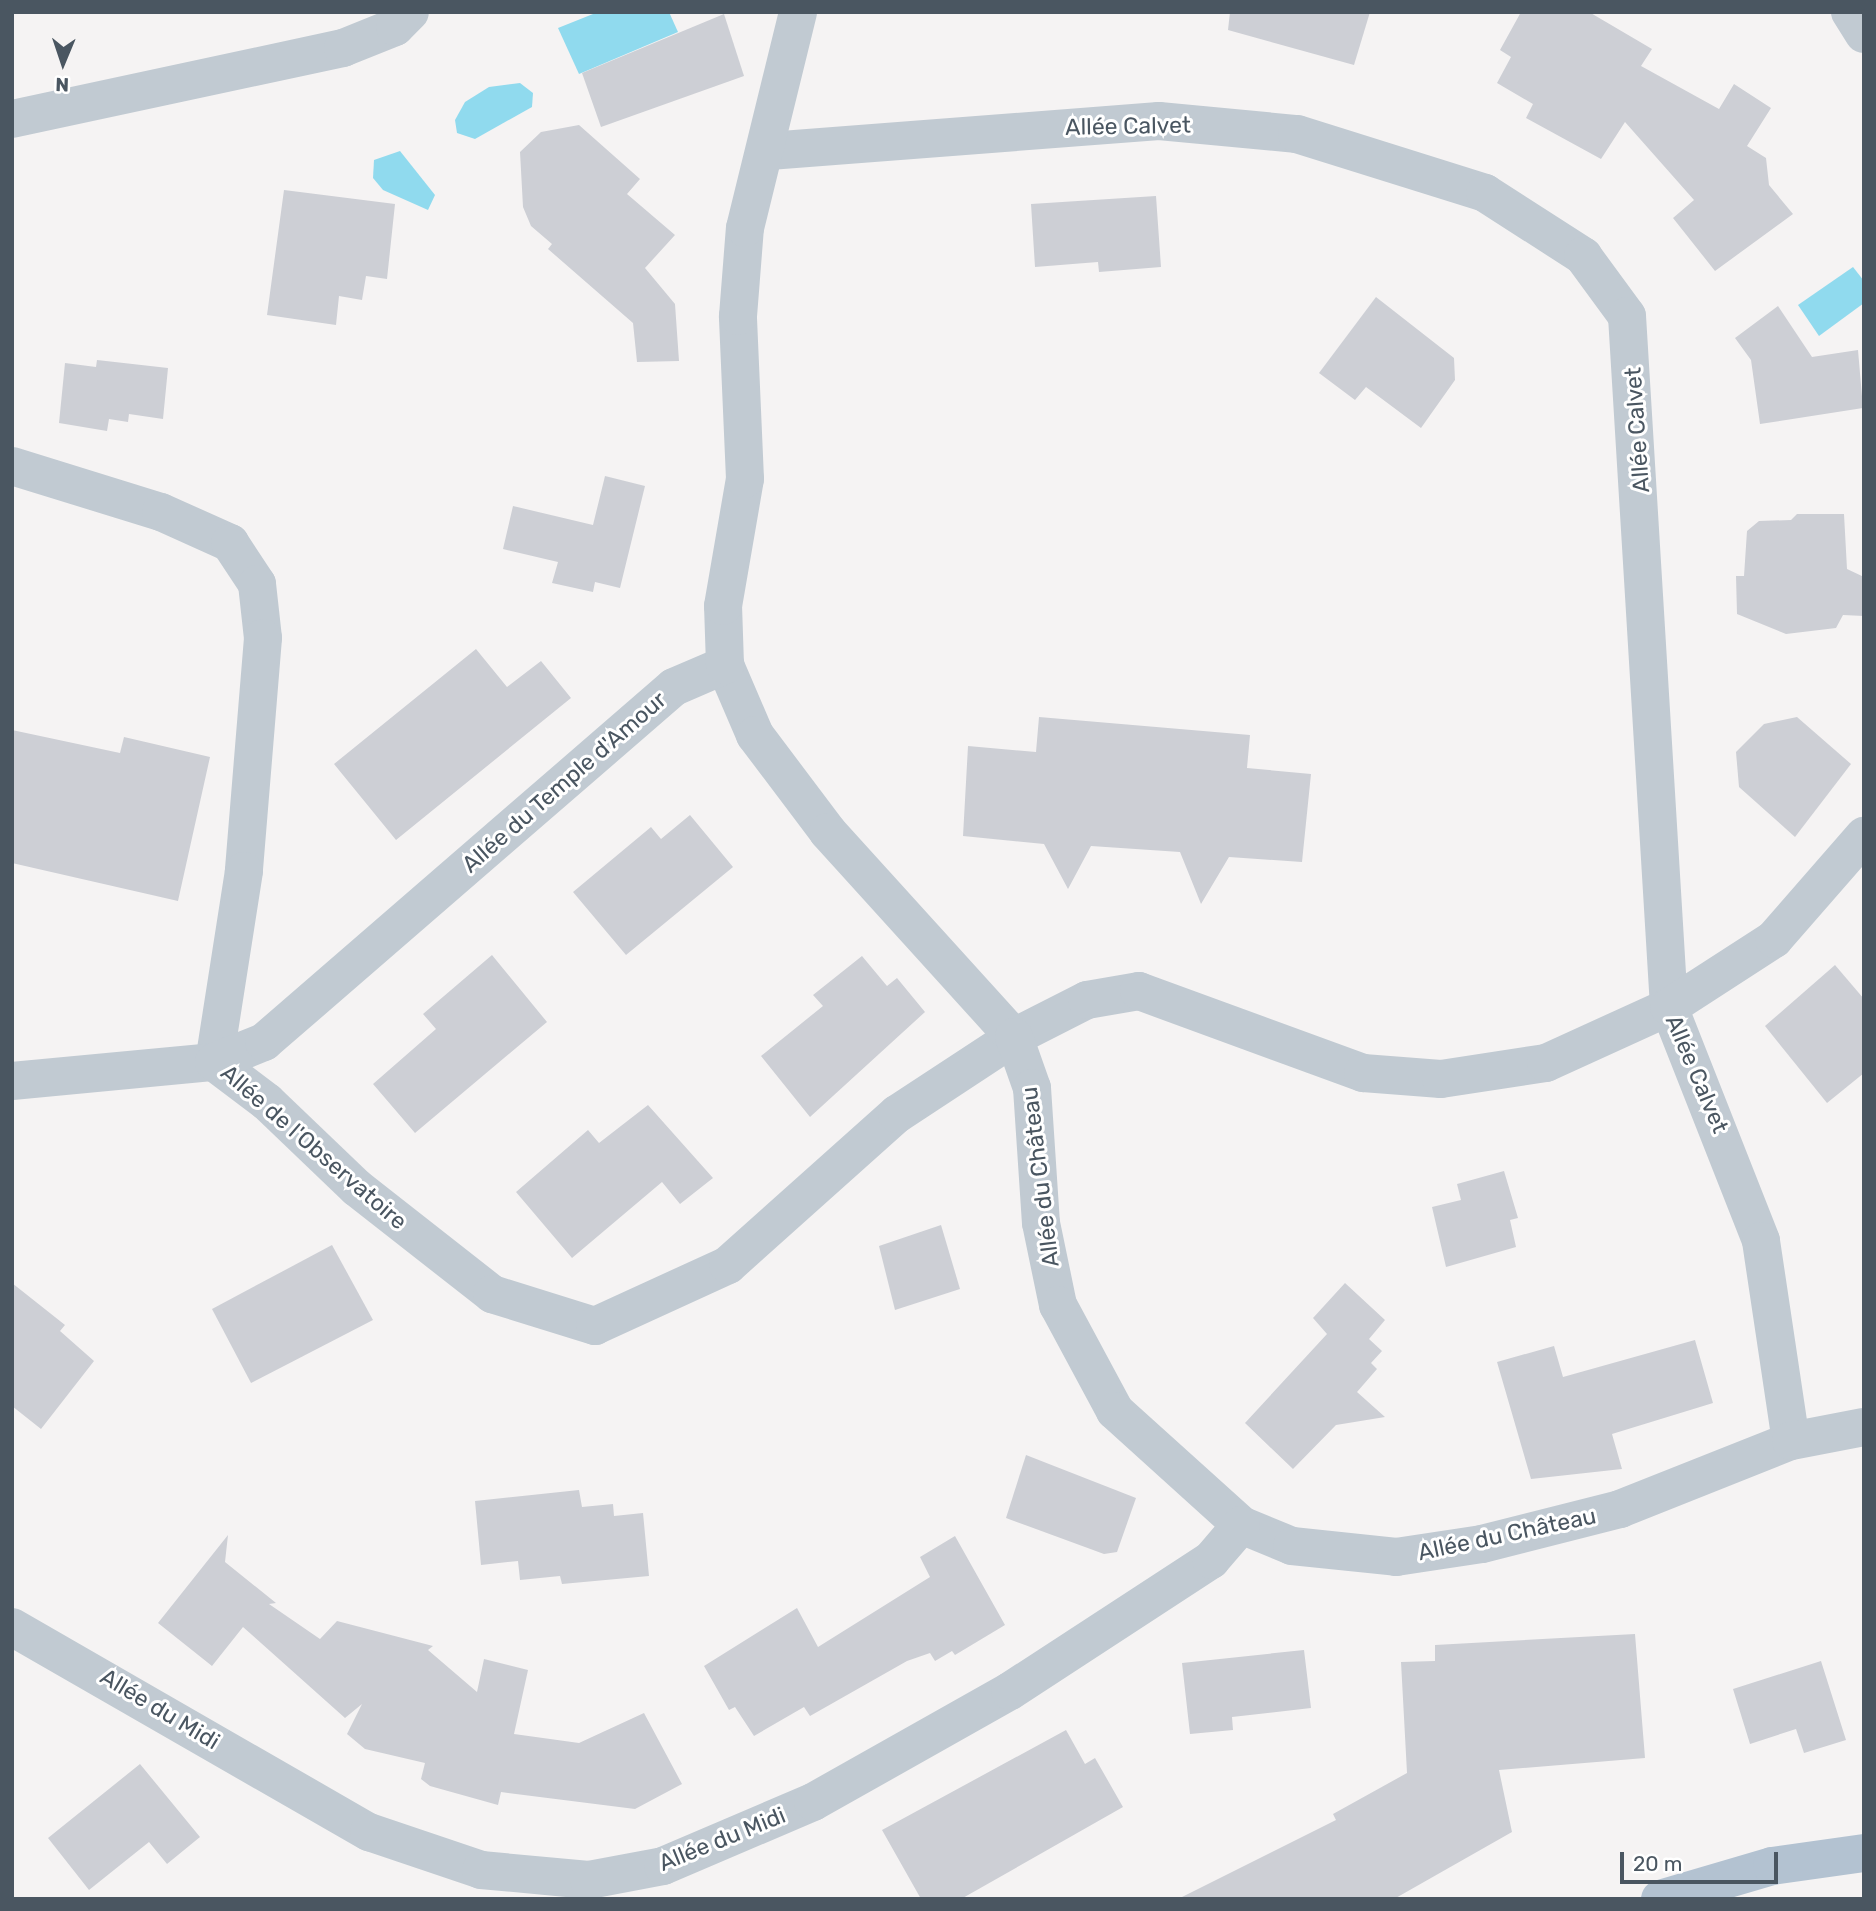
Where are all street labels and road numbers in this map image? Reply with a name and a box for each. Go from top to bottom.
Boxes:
street label: Allée Calvet [1065,111,1191,141]
street label: Allée Calvet [1619,366,1655,494]
street label: Allée du Temple d'Amour [456,686,672,878]
street label: Allée Calvet [1660,1011,1734,1137]
street label: Allée de l'Observatoire [215,1059,413,1235]
street label: Allée du Château [1015,1085,1065,1269]
street label: Allée du Château [1415,1502,1599,1566]
street label: Allée du Midi [95,1663,225,1755]
street label: Allée du Midi [655,1801,789,1877]

